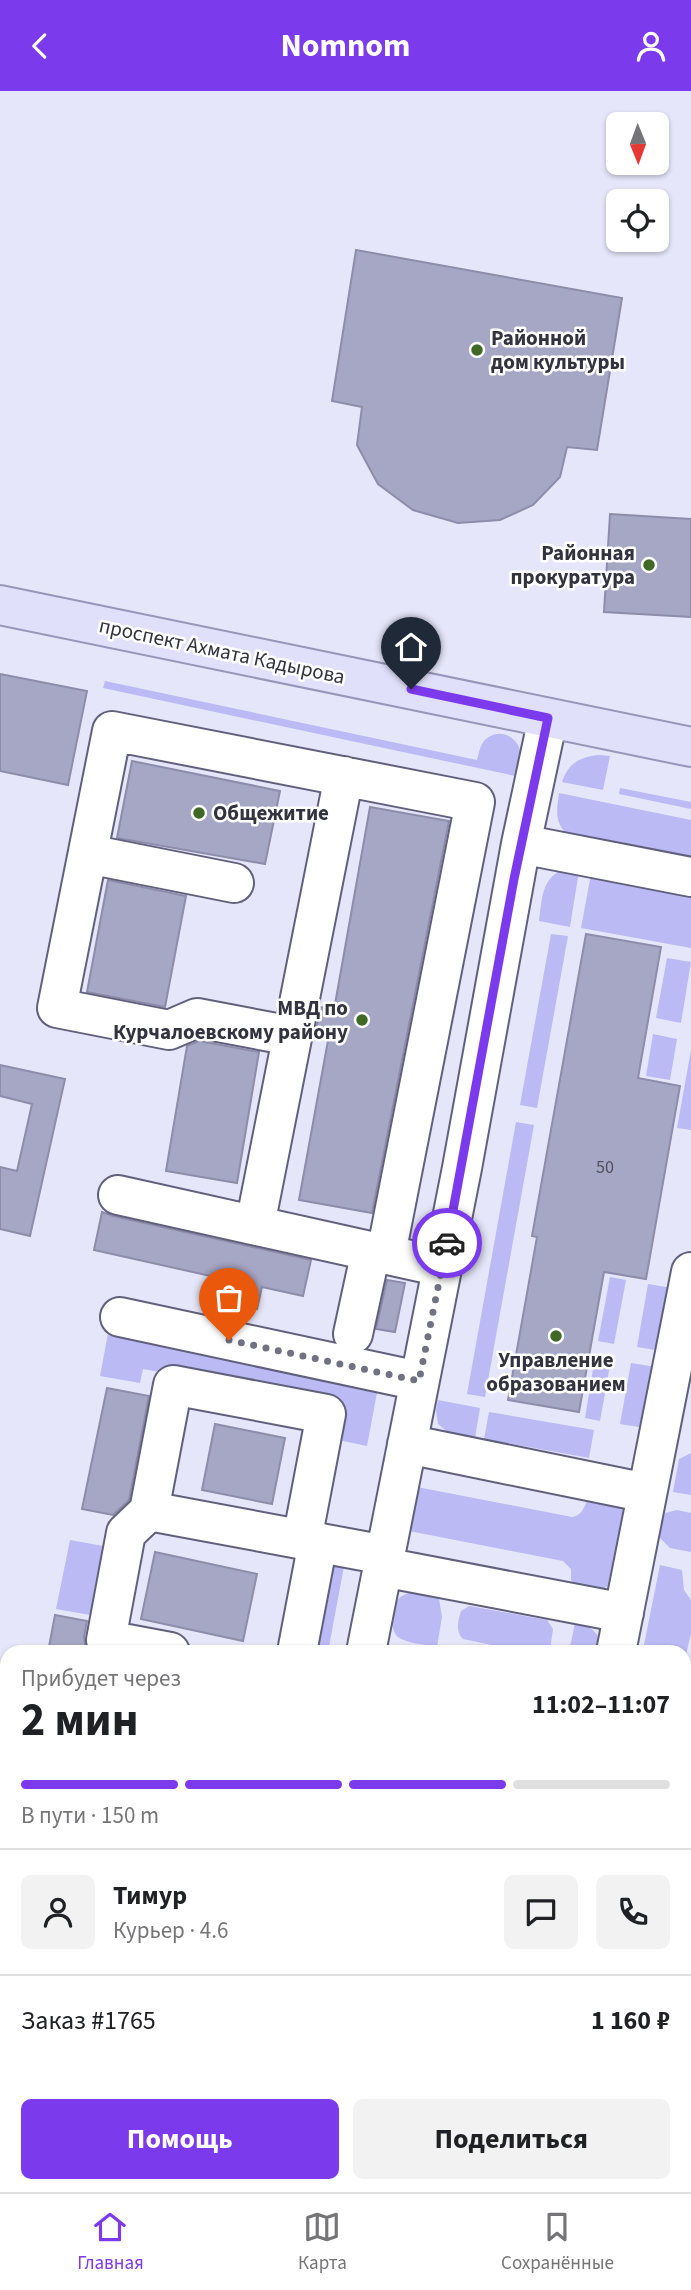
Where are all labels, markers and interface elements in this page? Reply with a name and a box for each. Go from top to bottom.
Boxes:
text: Nomnom [281,23,410,69]
icon: back [21,27,59,65]
icon: person [632,27,670,65]
north arrow [606,112,668,175]
map controls [606,112,669,252]
button: locate [606,189,669,252]
place label: Районной дом культуры [491,323,625,377]
marker: Районной дом культуры [469,342,485,358]
place label: Районная прокуратура [511,538,635,592]
marker: Районная прокуратура [641,557,657,573]
street label: проспект Ахмата Кадырова [96,610,348,692]
pin [381,617,441,689]
icon: home [392,628,430,666]
place label: Общежитие [213,798,329,828]
marker: Общежитие [191,805,207,821]
place label: МВД по Курчалоевскому району [113,993,348,1047]
marker: МВД по Курчалоевскому району [354,1012,370,1028]
house number: 50 [596,1155,614,1180]
courier [412,1208,482,1278]
icon: car [428,1224,466,1262]
pin [199,1268,259,1340]
icon: bag [210,1279,248,1317]
marker: Управление образованием [548,1328,564,1344]
place label: Управление образованием [486,1345,626,1399]
text: Прибудет через [21,1662,181,1695]
text: 11:02–11:07 [532,1686,670,1723]
text: 2 мин [21,1688,138,1753]
text: В пути · 150 m [21,1799,159,1832]
button: person [21,1875,95,1949]
button: chat [504,1875,578,1949]
button: phone [596,1875,670,1949]
text: Тимур [113,1877,187,1914]
text: Курьер · 4.6 [113,1914,228,1947]
text: Заказ #1765 [21,2002,156,2039]
text: 1 160 ₽ [591,2002,670,2039]
button: Помощь [21,2099,339,2179]
button: Поделиться [353,2099,670,2179]
tab: Главная [77,2208,144,2277]
tab: Карта [298,2208,347,2277]
tab: Сохранённые [501,2208,614,2277]

